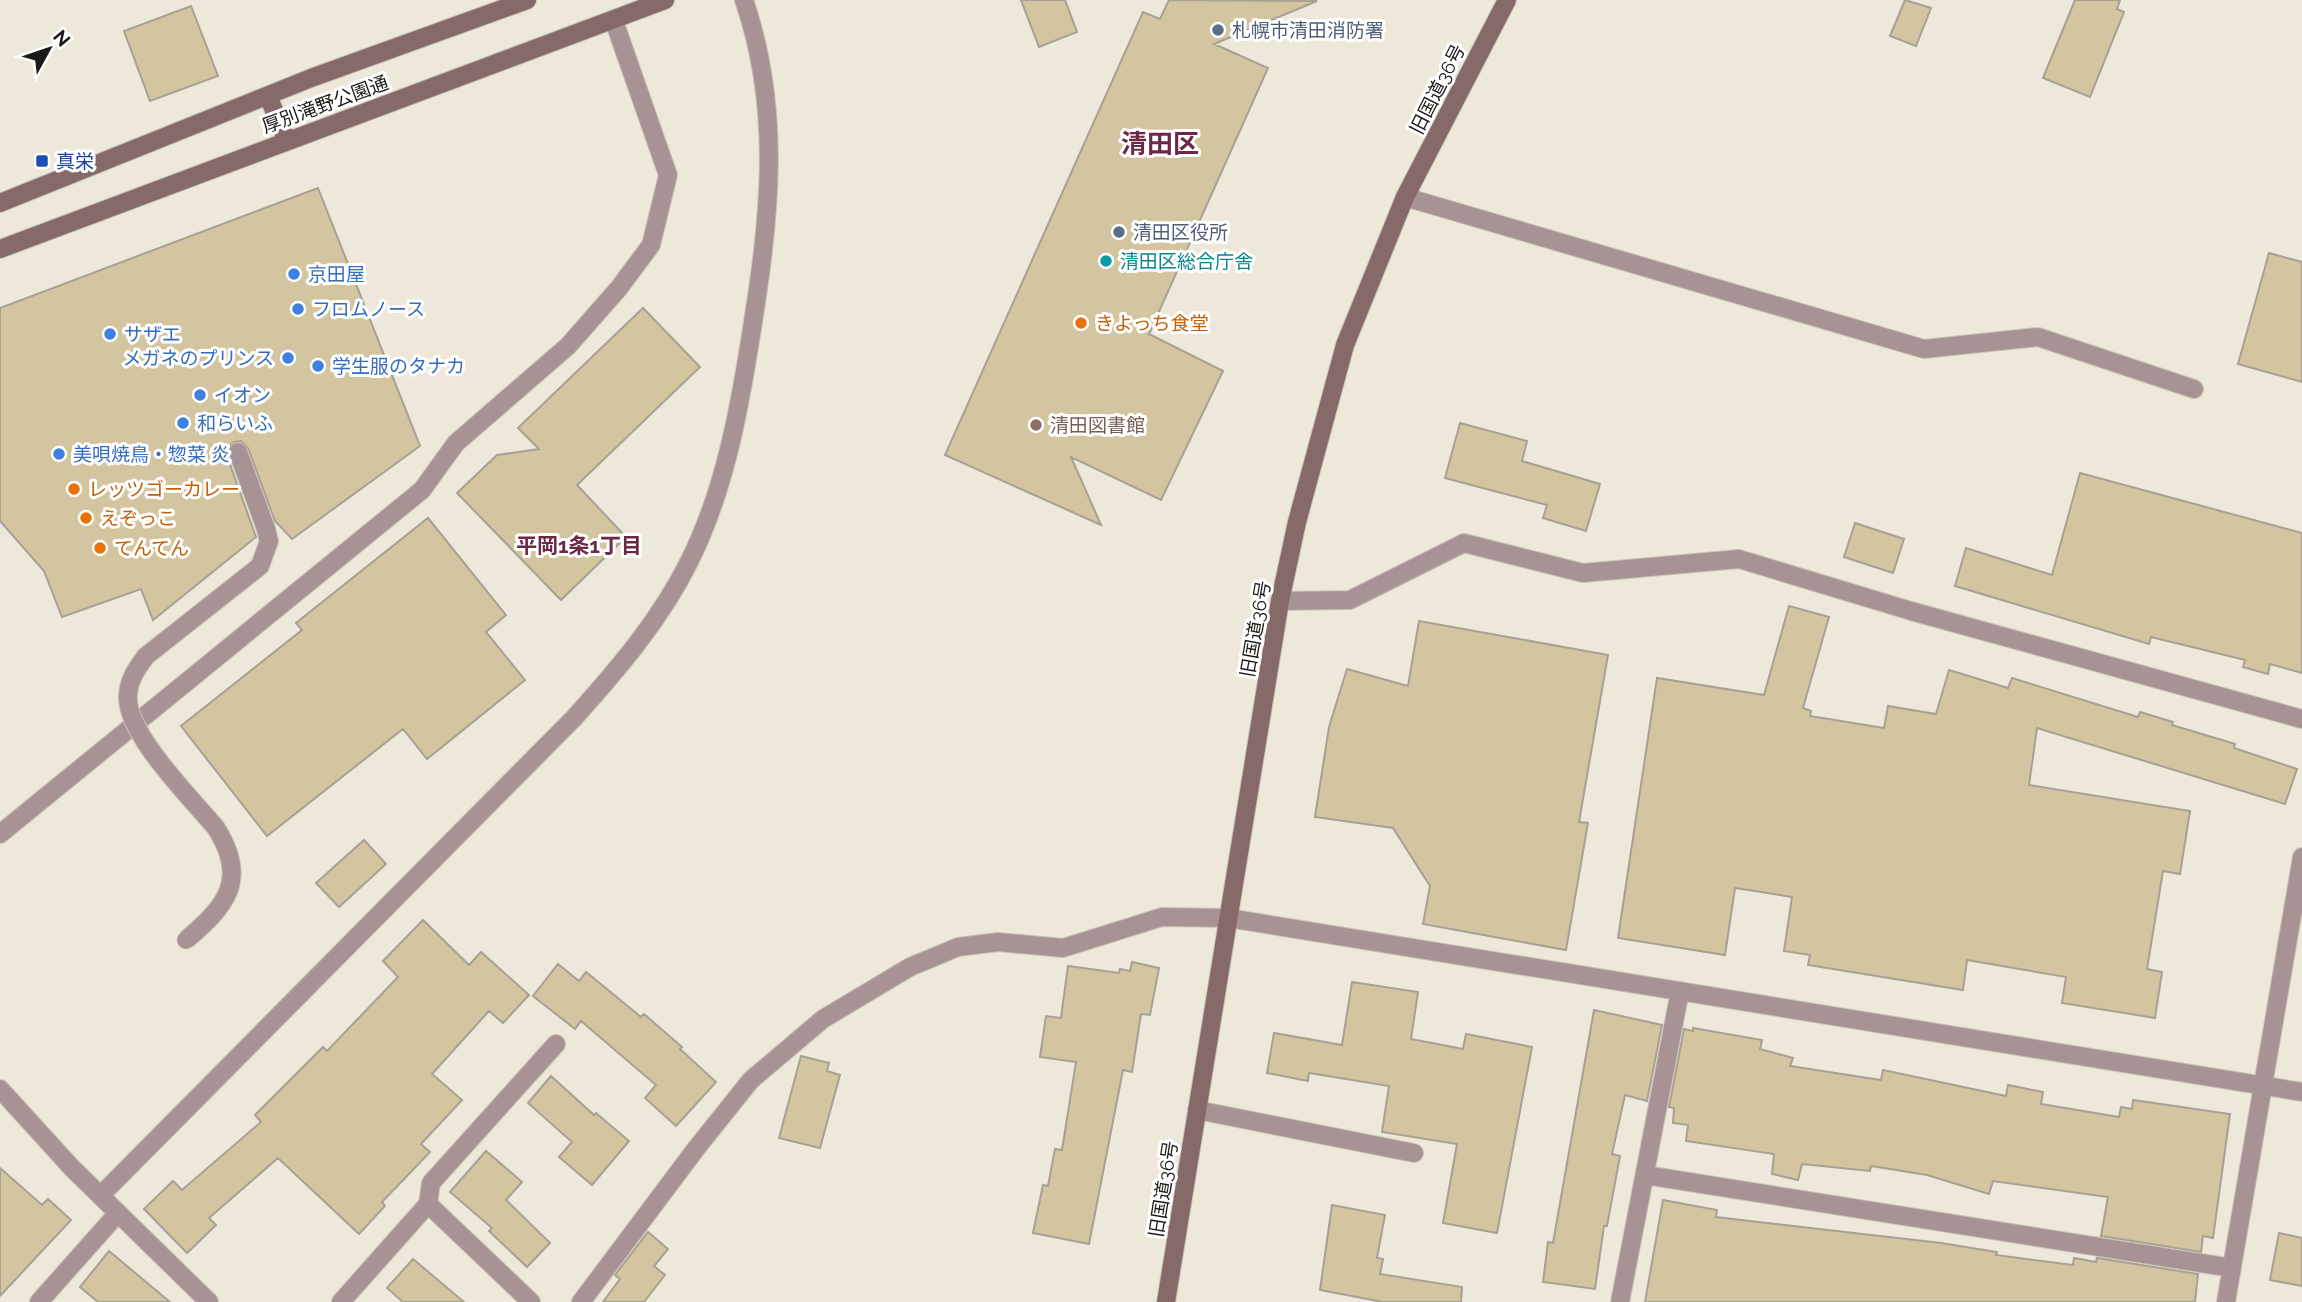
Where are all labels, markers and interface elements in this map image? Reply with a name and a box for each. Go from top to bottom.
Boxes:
north arrow [14,14,84,84]
place label: 札幌市清田消防署 [1232,19,1384,41]
marker: 札幌市清田消防署 [1210,22,1226,38]
text: N [49,25,75,51]
street label: 旧国道36号 [1405,41,1469,137]
street label: 厚別滝野公園通 [259,71,391,137]
district label: 清田区 [1121,129,1199,159]
place label: 真栄 [56,150,94,172]
marker: 真栄 [34,153,50,169]
place label: 清田区役所 [1133,221,1228,243]
marker: 清田区役所 [1111,224,1127,240]
place label: 清田区総合庁舎 [1120,250,1253,272]
marker: 清田区総合庁舎 [1098,253,1114,269]
place label: 京田屋 [308,263,365,285]
marker: 京田屋 [286,266,302,282]
place label: フロムノース [312,298,425,320]
marker: フロムノース [290,301,306,317]
place label: きよっち食堂 [1095,312,1208,334]
marker: きよっち食堂 [1073,315,1089,331]
place label: サザエ [124,323,181,345]
marker: サザエ [102,326,118,342]
place label: メガネのプリンス [122,347,274,369]
marker: メガネのプリンス [280,350,296,366]
place label: 学生服のタナカ [332,355,465,377]
marker: 学生服のタナカ [310,358,326,374]
place label: イオン [214,384,271,406]
marker: イオン [192,387,208,403]
place label: 和らいふ [197,412,273,434]
place label: 清田図書館 [1050,414,1145,436]
marker: 和らいふ [175,415,191,431]
marker: 清田図書館 [1028,417,1044,433]
place label: 美唄焼鳥・惣菜 炎 [73,443,230,465]
marker: 美唄焼鳥・惣菜 炎 [51,446,67,462]
place label: レッツゴーカレー [88,478,240,500]
marker: レッツゴーカレー [66,481,82,497]
place label: えぞっこ [100,507,176,529]
marker: えぞっこ [78,510,94,526]
district label: 平岡1条1丁目 [516,533,642,558]
place label: てんてん [114,537,189,559]
marker: てんてん [92,540,108,556]
street label: 旧国道36号 [1236,579,1274,679]
street label: 旧国道36号 [1145,1139,1181,1239]

